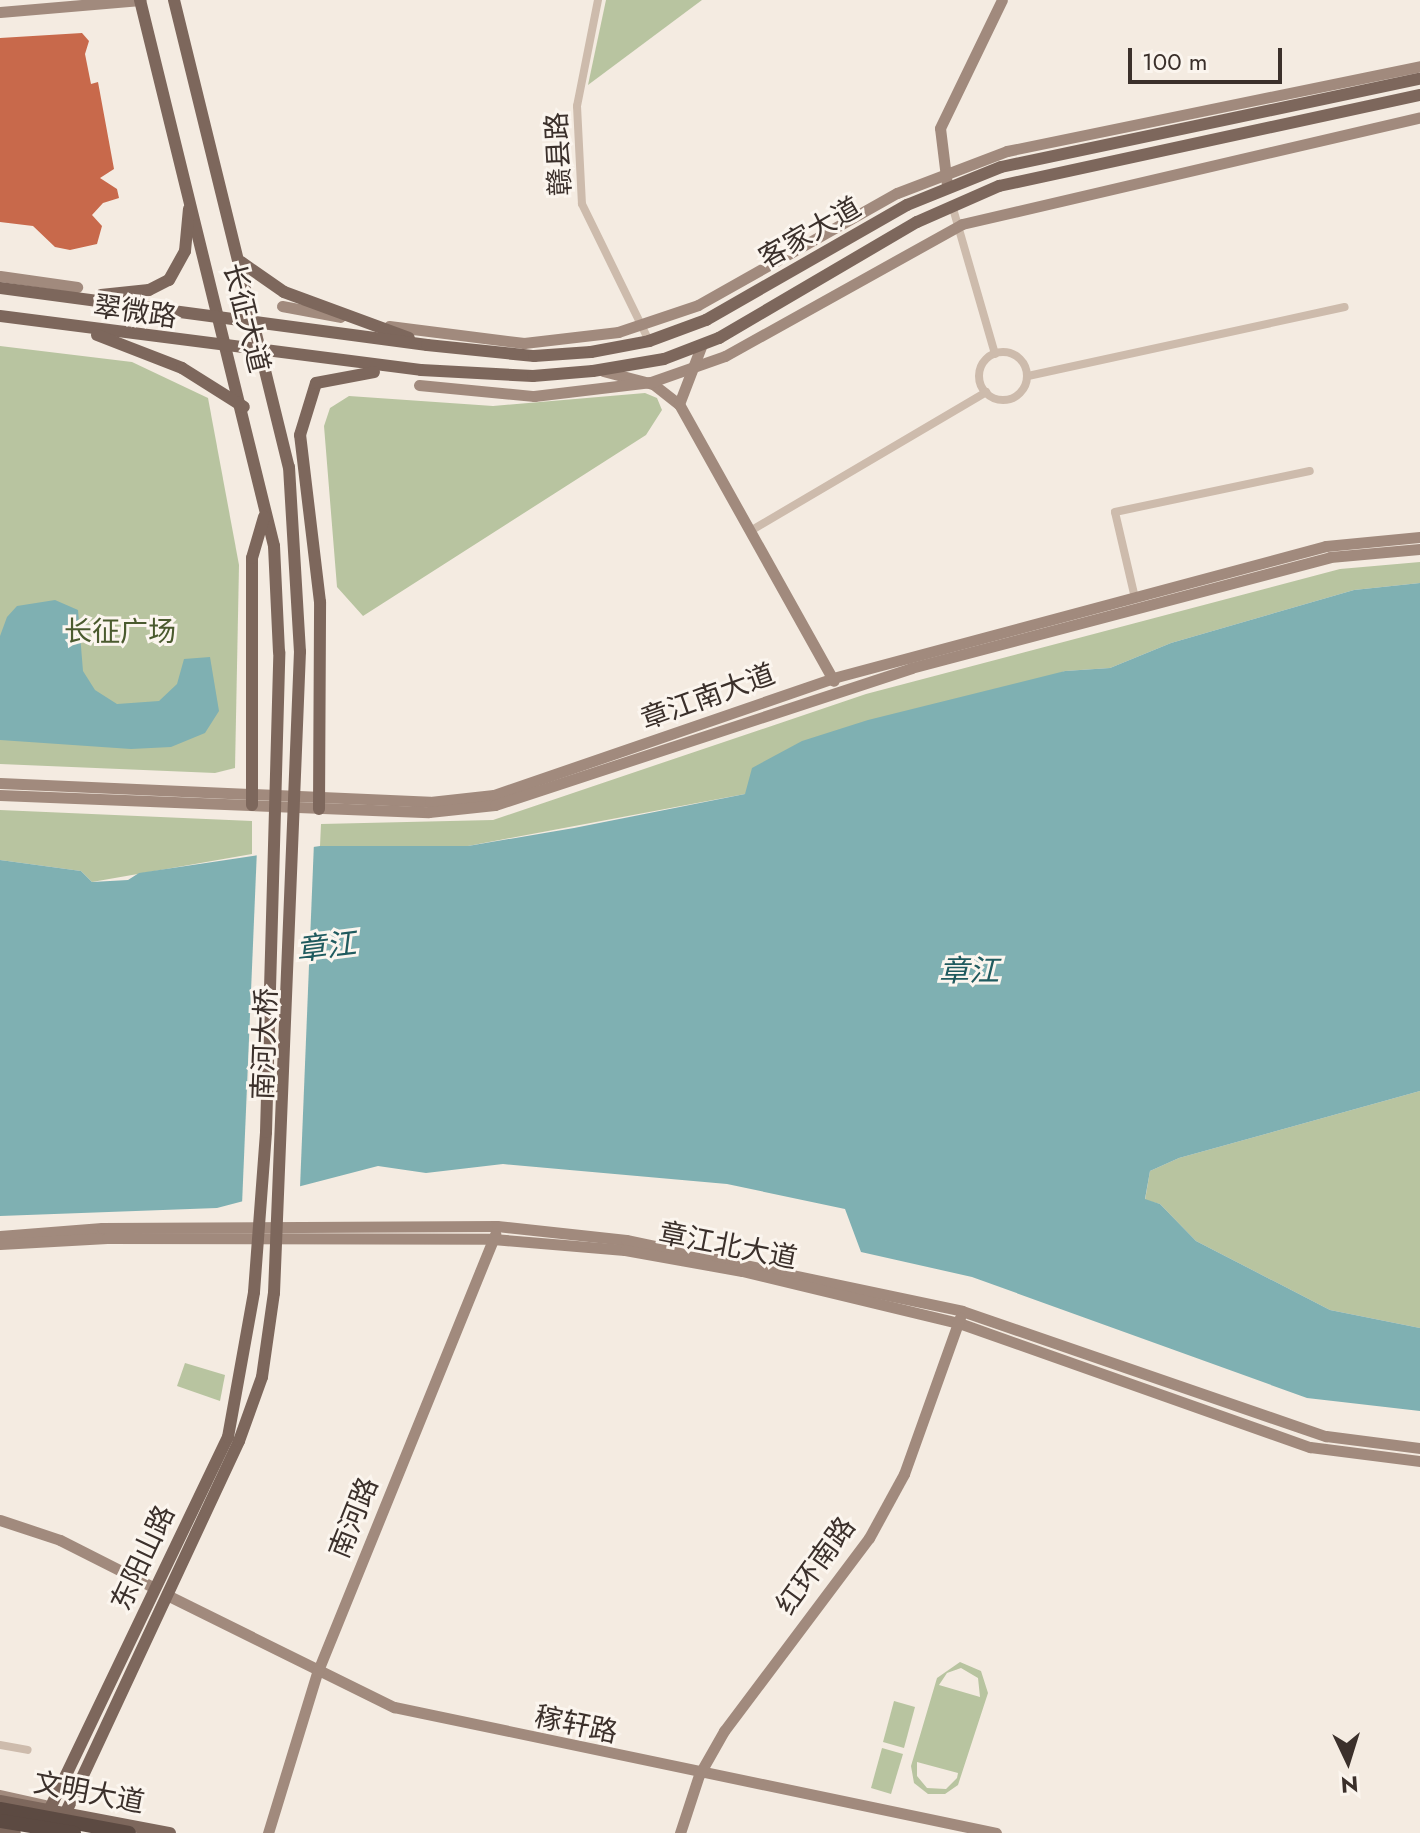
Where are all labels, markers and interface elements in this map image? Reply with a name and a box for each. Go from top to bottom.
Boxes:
scale bar [1132,32,1286,82]
text: 100 m [1142,44,1208,79]
street label: 赣县路 [540,111,578,197]
street label: 客家大道 [753,190,867,276]
street label: 长征大道 [216,260,276,376]
street label: 翠微路 [91,290,179,334]
park label: 长征广场 [64,615,176,649]
street label: 章江南大道 [636,657,780,737]
water label: 章江 [294,925,358,969]
water label: 章江 [939,953,999,989]
street label: 南河大桥 [246,987,284,1101]
street label: 章江北大道 [656,1216,800,1276]
street label: 南河路 [323,1473,385,1563]
street label: 东阳山路 [104,1500,182,1616]
street label: 红环南路 [769,1511,863,1621]
street label: 稼轩路 [531,1700,621,1750]
north arrow [1308,1721,1388,1801]
street label: 文明大道 [31,1766,147,1820]
text: N [1340,1768,1360,1802]

